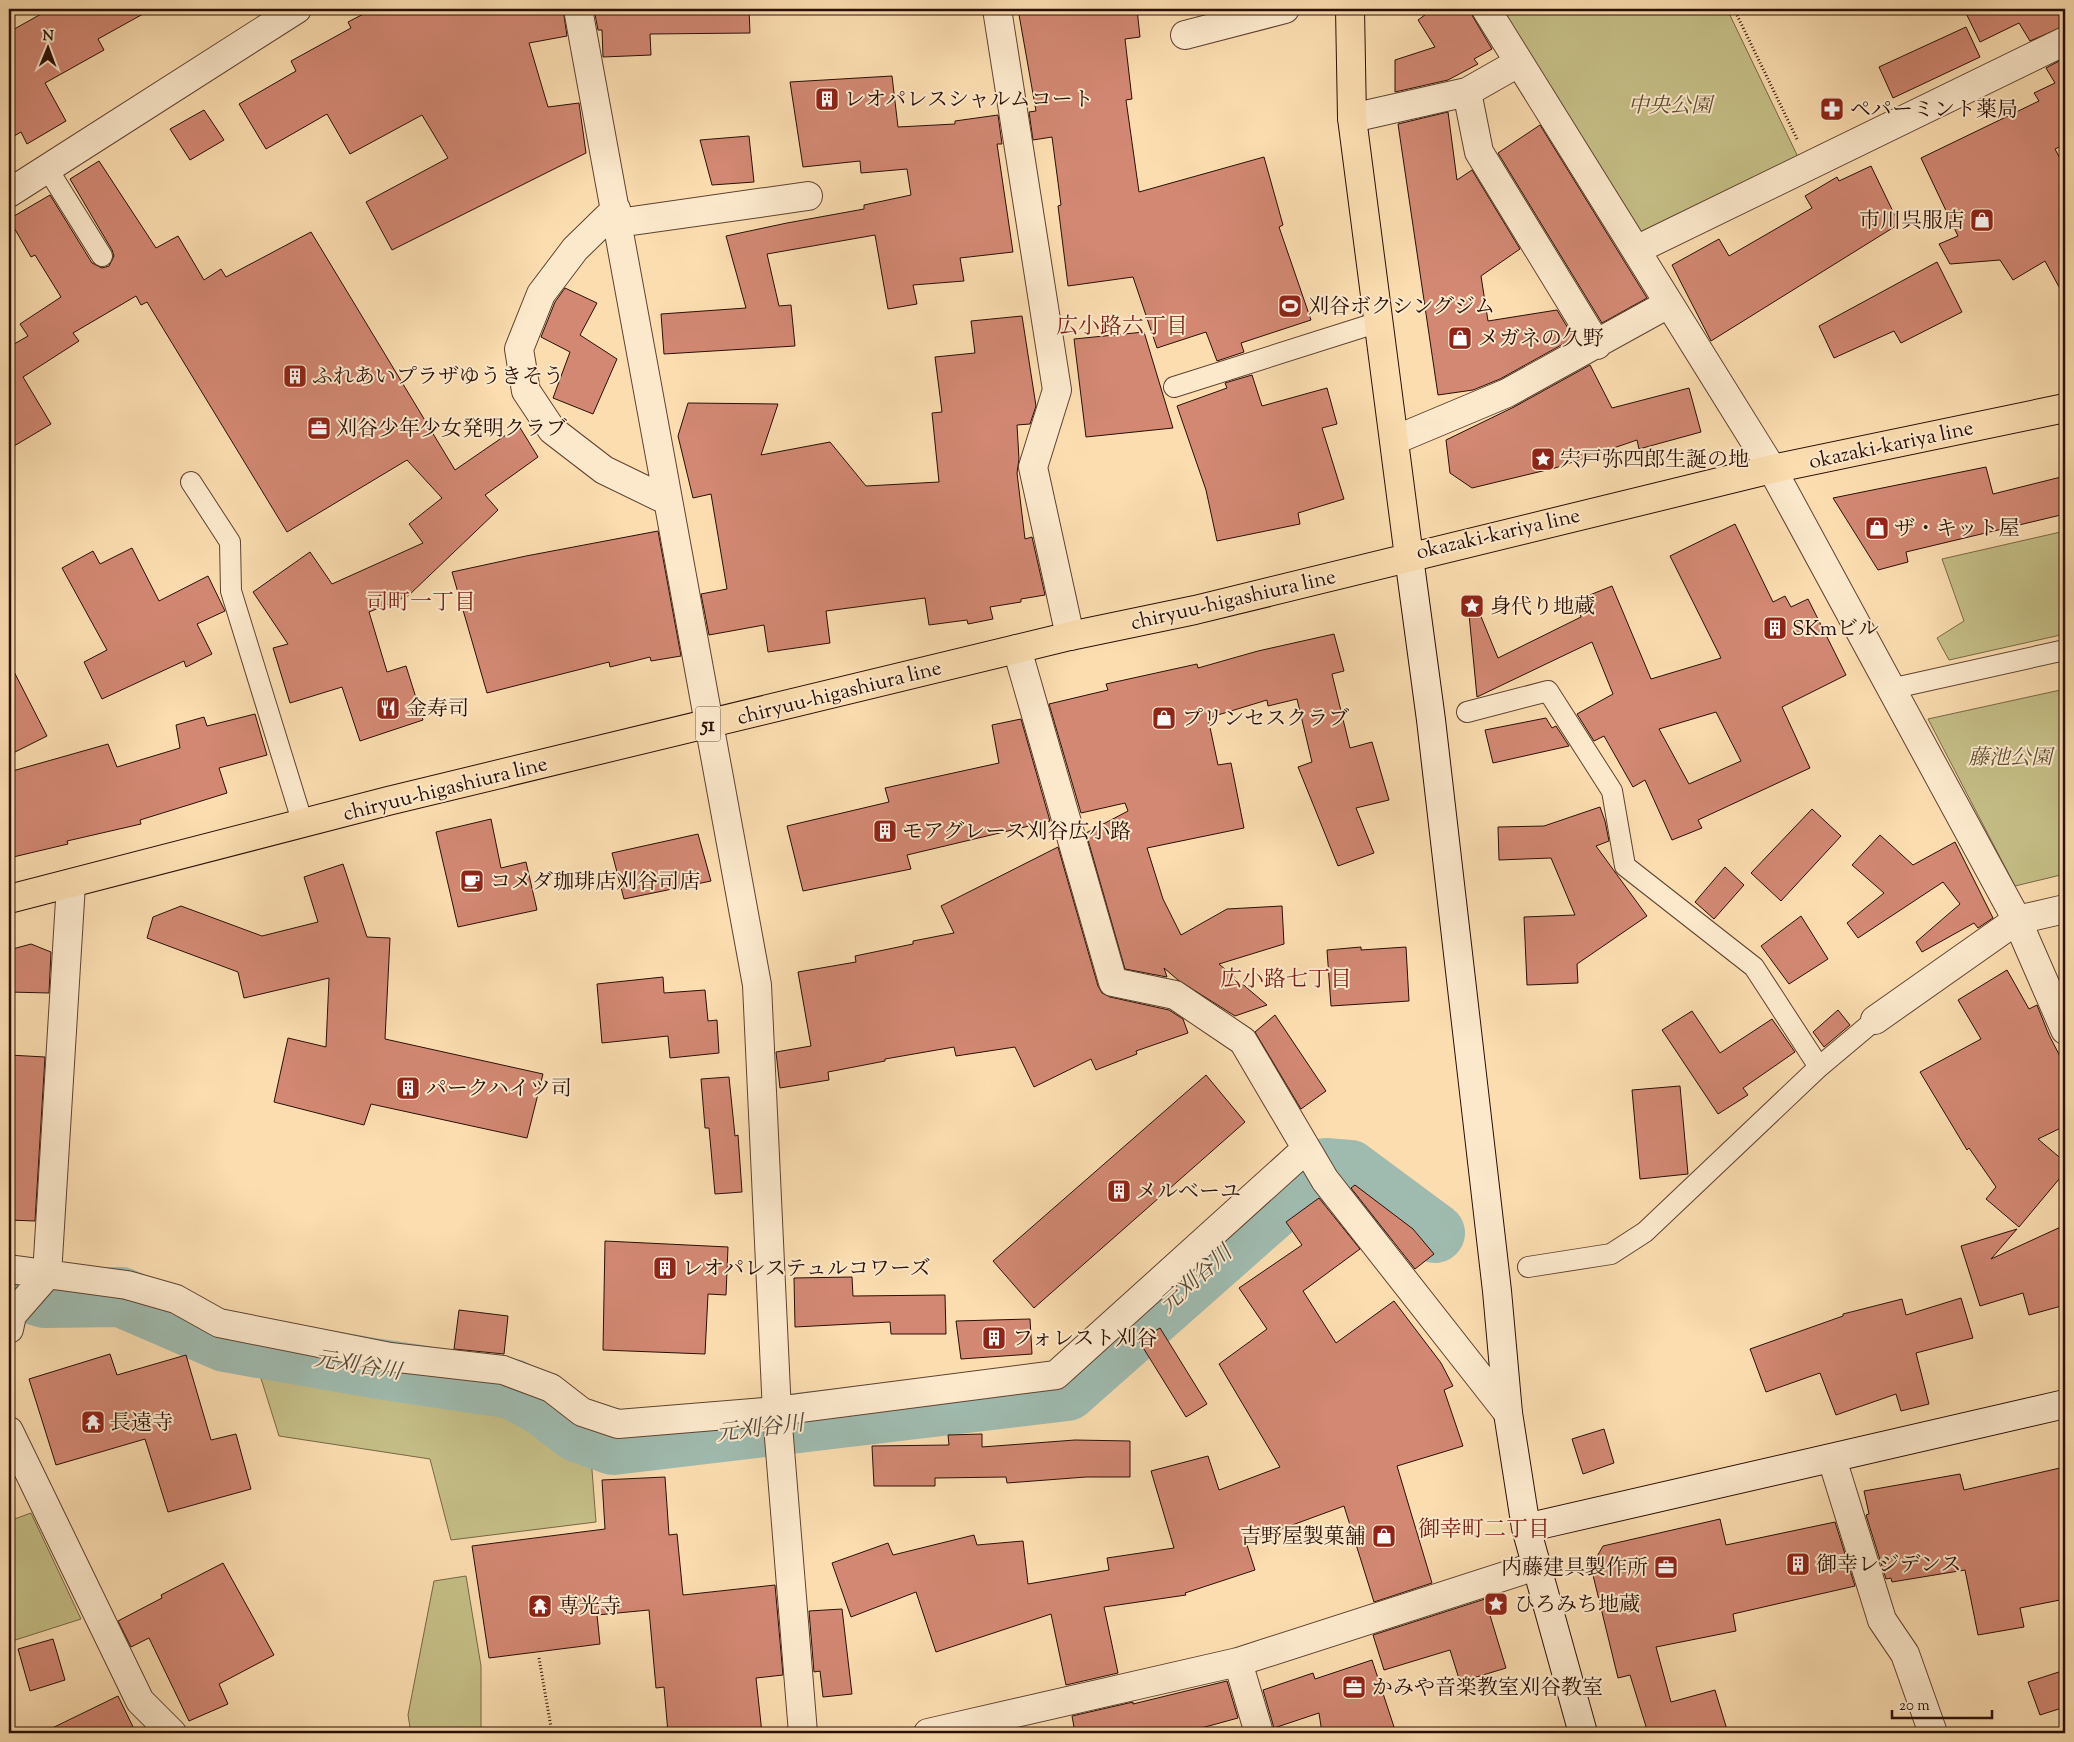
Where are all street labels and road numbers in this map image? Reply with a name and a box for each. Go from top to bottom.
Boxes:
street label: okazaki-kariya line [1806,414,1976,478]
street label: okazaki-kariya line [1413,501,1583,568]
street label: chiryuu-higashiura line [1128,563,1339,639]
street label: chiryuu-higashiura line [734,654,945,734]
road number: 51 [696,706,720,742]
street label: chiryuu-higashiura line [340,750,551,830]

